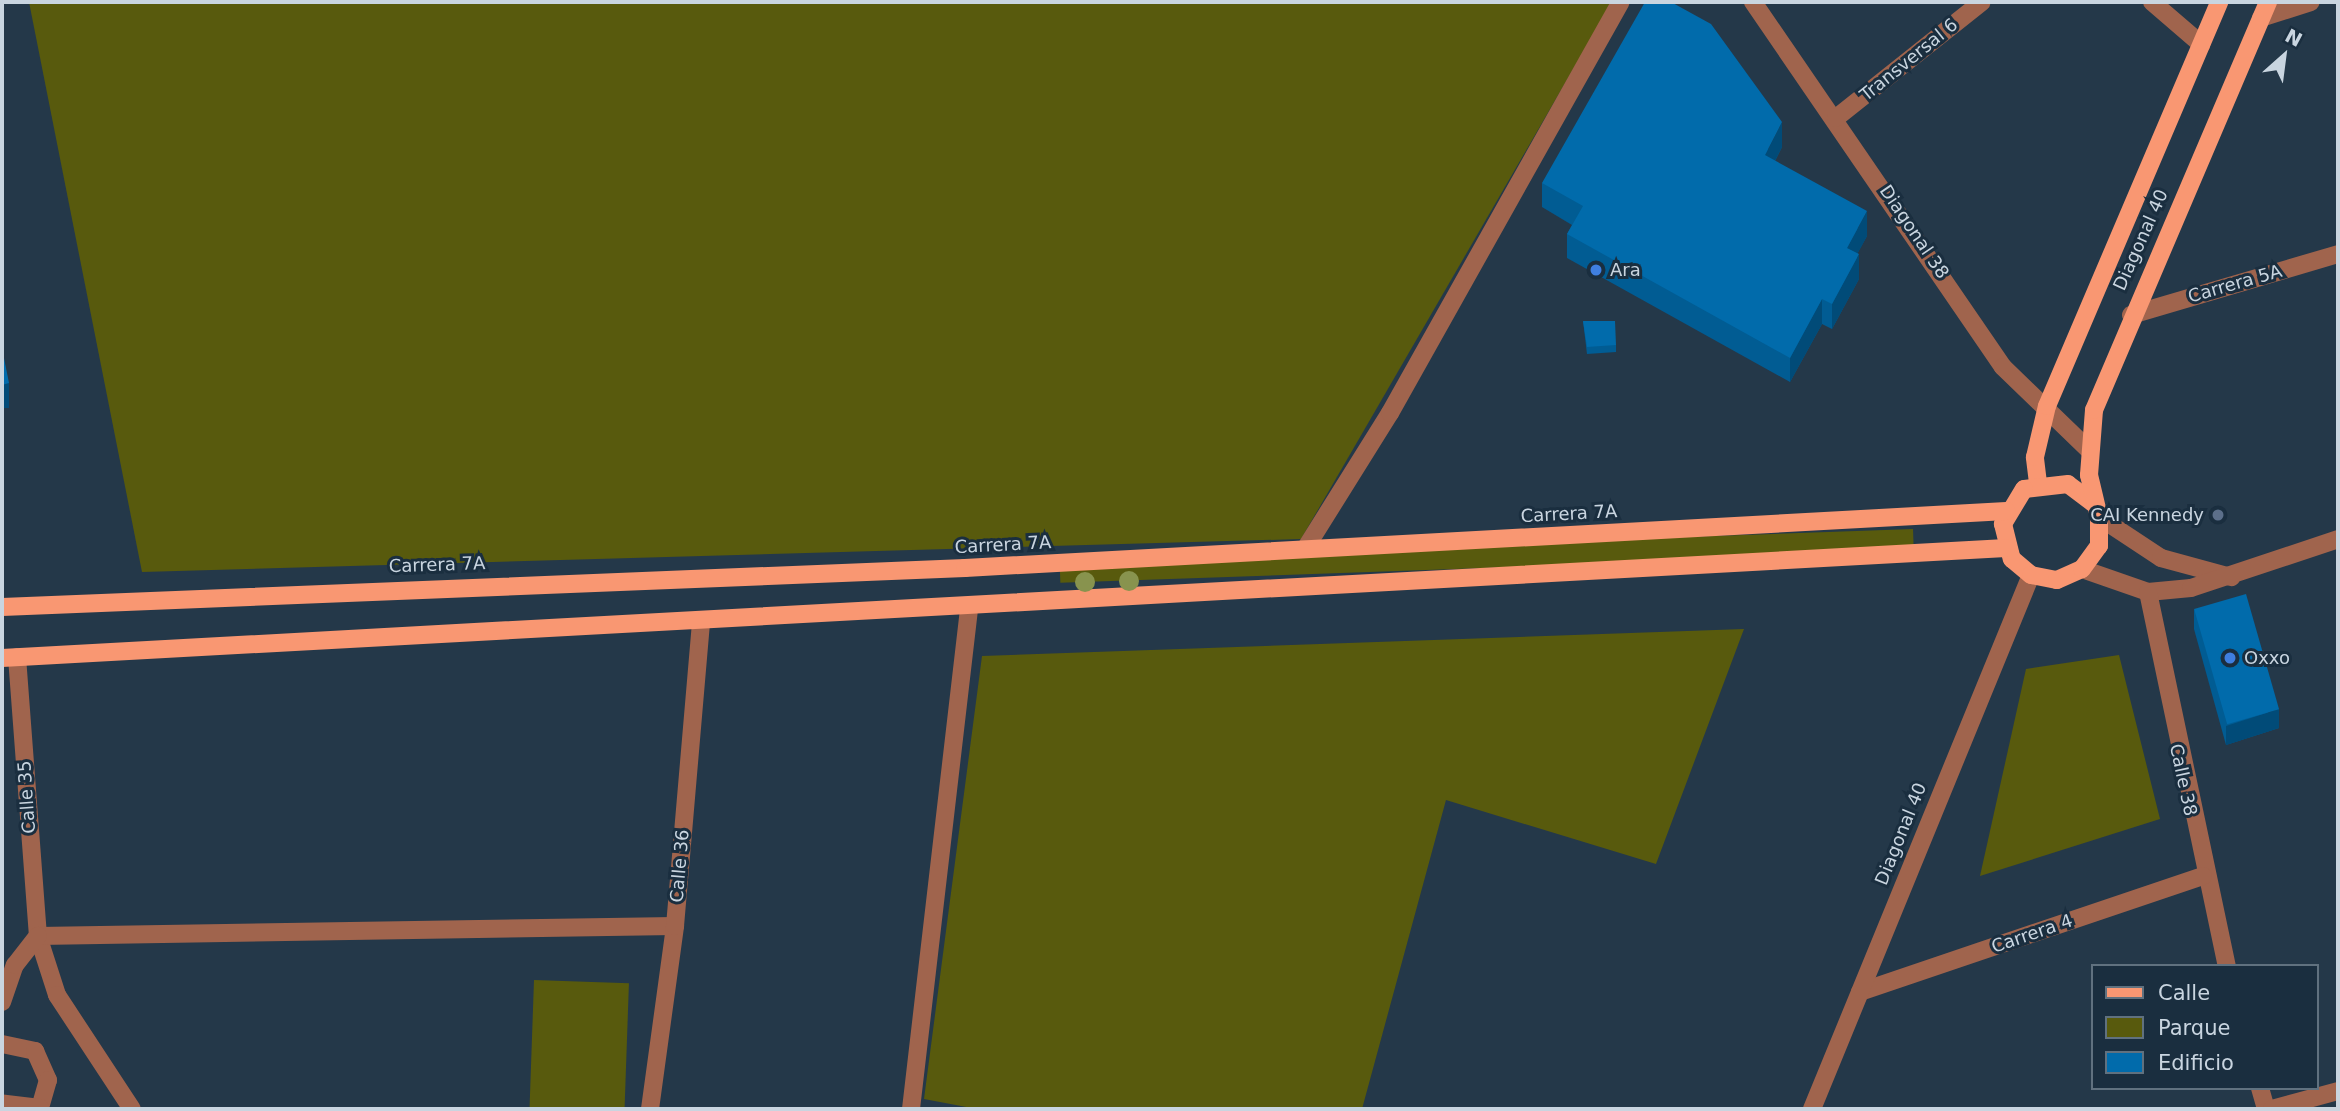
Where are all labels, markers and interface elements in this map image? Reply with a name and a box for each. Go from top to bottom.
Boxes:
street label: Transversal 6 [1856,14,1962,106]
north arrow [2249,21,2319,91]
text: N [2282,24,2306,51]
street label: Diagonal 38 [1875,181,1953,283]
street label: Diagonal 40 [2109,186,2173,294]
place label: Ara [1610,259,1641,281]
street label: Carrera 5A [2186,260,2284,308]
marker: Ara [1588,262,1604,278]
street label: Carrera 7A [1520,501,1618,527]
place label: CAI Kennedy [2090,504,2204,526]
marker: CAI Kennedy [2210,507,2226,523]
street label: Carrera 7A [954,532,1052,558]
street label: Carrera 7A [388,553,486,577]
place label: Oxxo [2244,647,2290,669]
marker: Oxxo [2222,650,2238,666]
street label: Calle 38 [2165,742,2201,818]
street label: Calle 35 [14,760,40,834]
street label: Diagonal 40 [1871,780,1931,888]
street label: Calle 36 [666,829,694,903]
street label: Carrera 4 [1989,910,2075,958]
legend [2092,964,2319,1090]
text: Calle [2158,981,2210,1005]
text: Parque [2158,1016,2230,1040]
text: Edificio [2158,1051,2234,1075]

